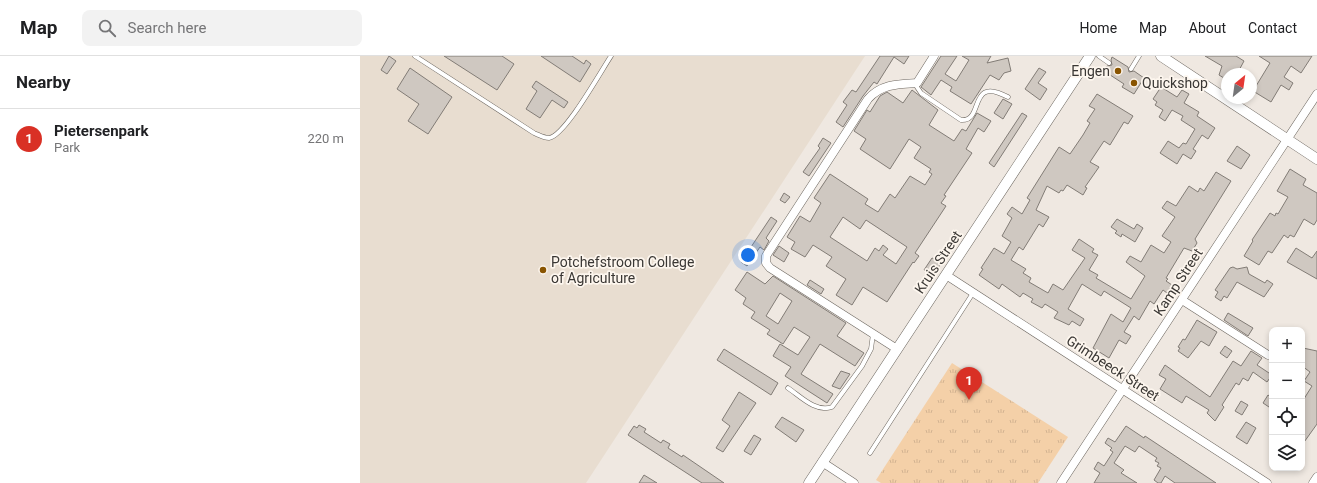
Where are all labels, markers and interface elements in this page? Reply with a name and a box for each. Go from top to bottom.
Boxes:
search box [82,10,362,46]
text: Map [20,16,58,39]
icon: search [96,17,118,39]
text: Search here [128,19,206,37]
text: Home [1079,20,1117,36]
text: Map [1139,20,1167,36]
text: About [1189,20,1226,36]
text: Contact [1248,20,1297,36]
place label: Engen [1071,63,1110,79]
marker: Engen [1113,66,1123,76]
north arrow [1221,68,1257,104]
text: Nearby [16,72,71,92]
place label: Quickshop [1142,75,1208,91]
marker: Quickshop [1129,78,1139,88]
text: Pietersenpark [54,122,149,140]
text: 1 [25,131,33,146]
text: 220 m [307,131,344,146]
text: Park [54,140,80,155]
street label: Kruis Street [911,227,965,296]
your location [738,245,758,265]
street label: Kamp Street [1150,245,1206,319]
place label: Potchefstroom College of Agriculture [551,254,694,286]
marker: Potchefstroom College of Agriculture [538,265,548,275]
map controls [1269,327,1305,471]
button: + [1269,327,1305,363]
street label: Grimbeeck Street [1064,332,1163,404]
button: − [1269,363,1305,399]
pin: 1 [956,367,982,400]
button: locate [1269,399,1305,435]
button: layers [1269,435,1305,471]

